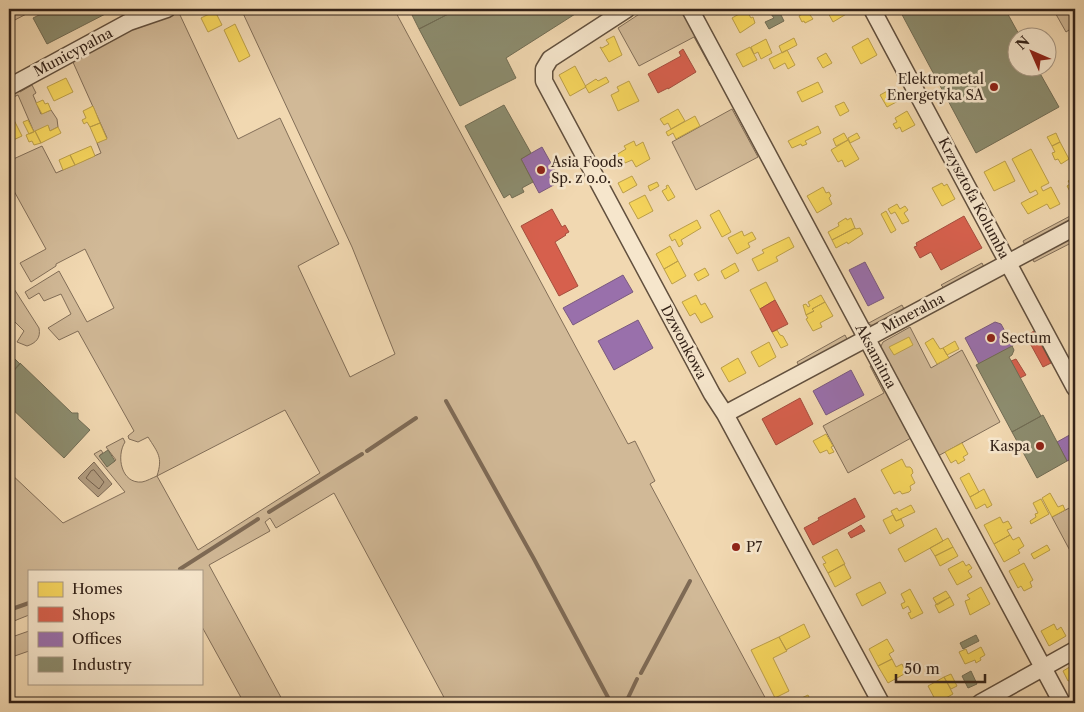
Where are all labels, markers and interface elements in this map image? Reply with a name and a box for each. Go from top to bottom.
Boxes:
street label: Municypalna [30,23,116,80]
north arrow [1006,28,1056,78]
text: N [1012,32,1033,53]
place label: Elektrometal Energetyka SA [887,70,985,104]
marker: Elektrometal Energetyka SA [988,81,1000,93]
street label: Krzysztofa Kolumba [934,134,1014,262]
place label: Asia Foods Sp. z o.o. [550,153,623,187]
marker: Asia Foods Sp. z o.o. [535,164,547,176]
street label: Mineralna [879,289,948,337]
street label: Dzwonkowa [657,302,711,383]
street label: Aksamitna [851,320,901,392]
place label: Sectum [1001,329,1051,347]
marker: Sectum [985,332,997,344]
place label: Kaspa [990,437,1031,455]
marker: Kaspa [1034,440,1046,452]
place label: P7 [746,538,762,556]
marker: P7 [730,541,742,553]
legend [28,570,202,684]
text: Homes [72,579,123,598]
text: Shops [72,605,115,624]
text: Offices [72,629,122,648]
scale bar [896,652,985,684]
text: Industry [72,655,132,674]
text: 50 m [904,659,940,678]

